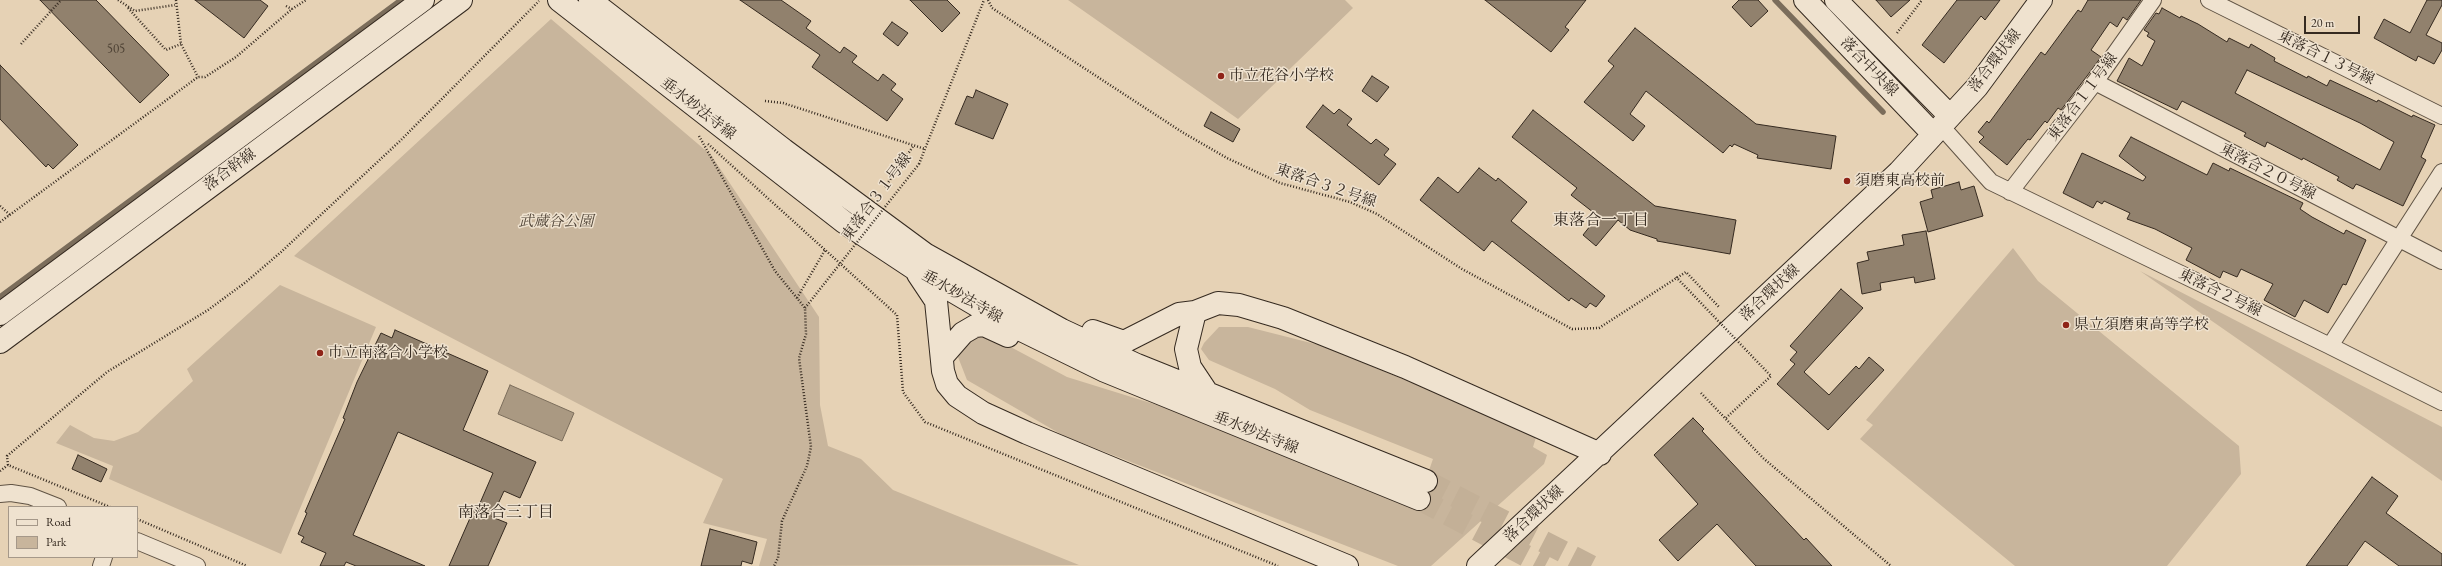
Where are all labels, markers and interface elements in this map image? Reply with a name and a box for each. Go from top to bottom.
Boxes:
scale bar [2306,8,2362,34]
text: 20 m [2311,15,2334,31]
street label: 落合環状線 [1965,26,2025,96]
street label: 東落合１３号線 [2275,27,2377,89]
street label: 落合中央線 [1836,34,1902,100]
house number: 505 [107,41,125,57]
street label: 東落合１１号線 [2044,50,2122,144]
place label: 市立花谷小学校 [1229,67,1334,85]
marker: 市立花谷小学校 [1216,71,1226,81]
street label: 垂水妙法寺線 [657,74,739,144]
street label: 東落合２０号線 [2217,140,2319,204]
street label: 落合幹線 [200,145,260,195]
street label: 東落合３１号線 [838,150,916,244]
street label: 東落合３２号線 [1273,160,1379,212]
place label: 須磨東高校前 [1855,172,1945,190]
marker: 須磨東高校前 [1842,176,1852,186]
district label: 東落合一丁目 [1553,211,1649,231]
park label: 武蔵谷公園 [519,213,593,231]
street label: 落合環状線 [1736,261,1804,325]
street label: 東落合２号線 [2176,265,2264,321]
street label: 垂水妙法寺線 [919,267,1005,327]
place label: 県立須磨東高等学校 [2074,316,2209,334]
marker: 県立須磨東高等学校 [2061,320,2071,330]
place label: 市立南落合小学校 [328,344,448,362]
marker: 市立南落合小学校 [315,348,325,358]
street label: 垂水妙法寺線 [1211,408,1301,458]
street label: 落合環状線 [1500,482,1568,546]
district label: 南落合三丁目 [458,503,554,523]
legend [8,506,138,558]
text: Road [46,514,71,530]
text: Park [46,534,66,550]

